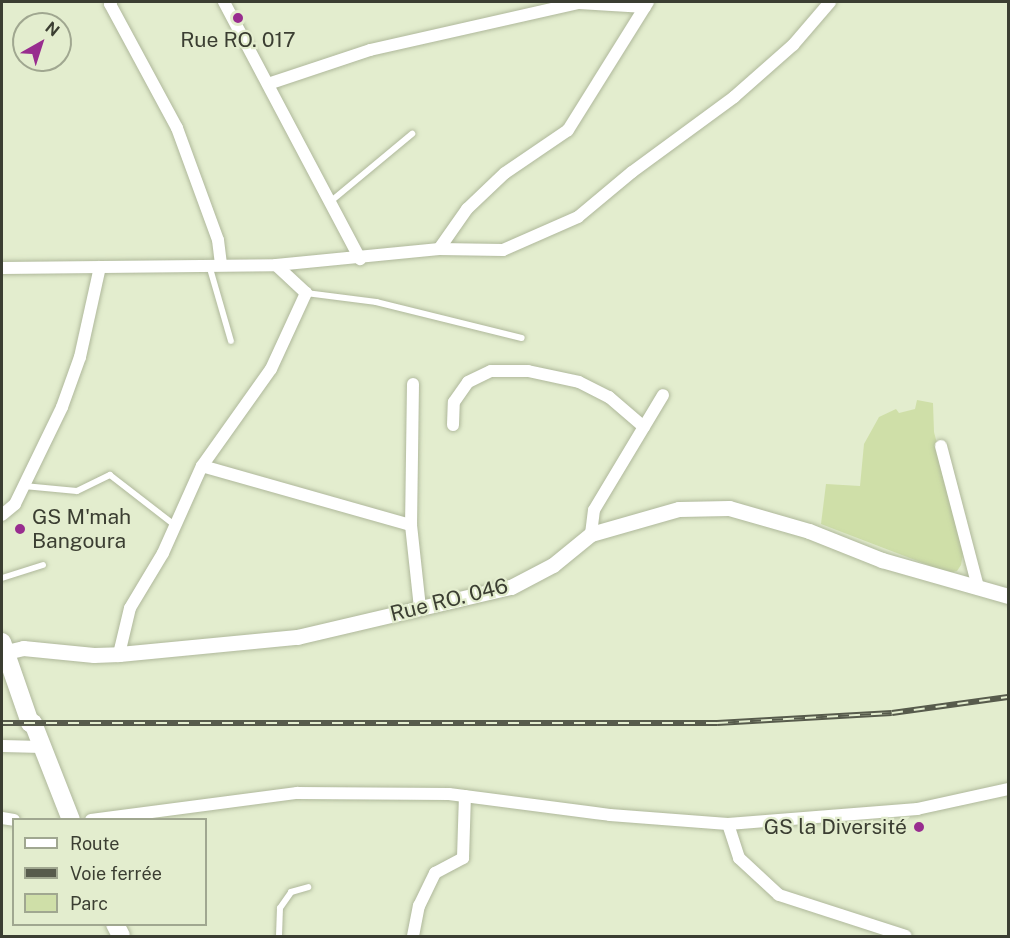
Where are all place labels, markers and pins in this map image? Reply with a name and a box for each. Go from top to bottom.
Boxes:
marker: Rue RO. 017 [231,11,245,25]
place label: Rue RO. 017 [180,27,296,53]
place label: GS M'mah Bangoura [32,504,131,554]
marker: GS M'mah Bangoura [13,522,27,536]
place label: GS la Diversité [764,814,907,840]
marker: GS la Diversité [912,820,926,834]

